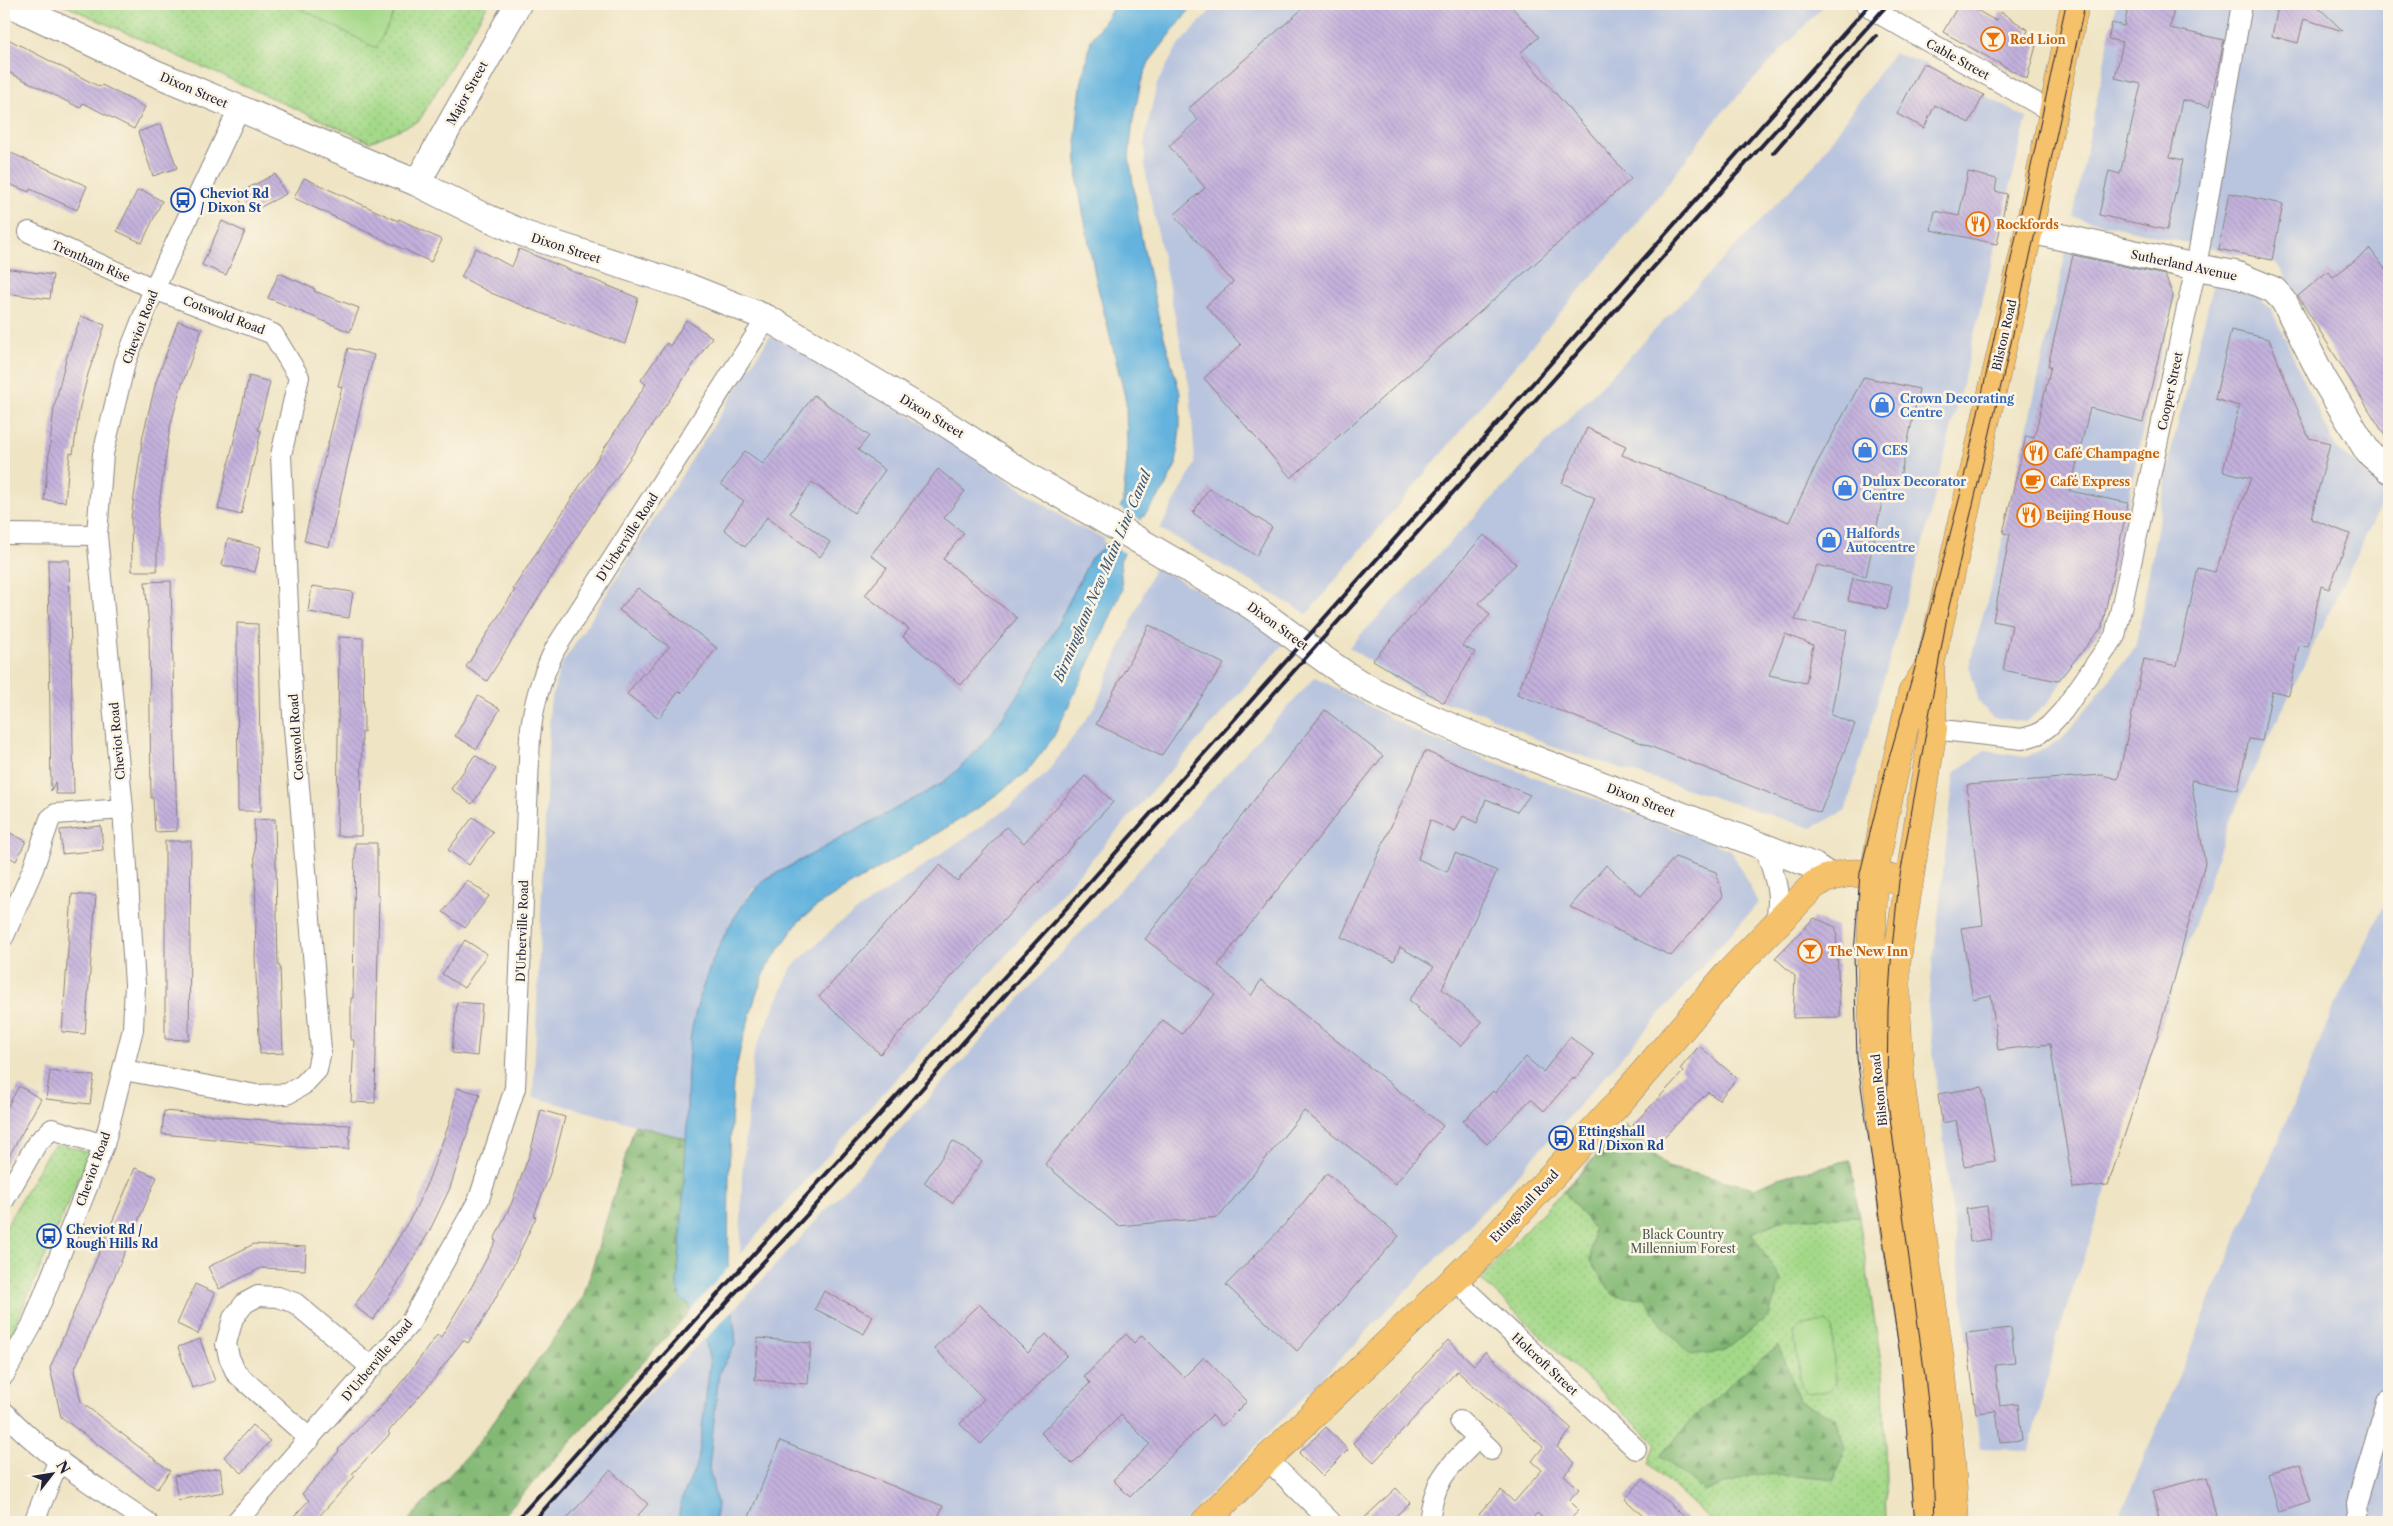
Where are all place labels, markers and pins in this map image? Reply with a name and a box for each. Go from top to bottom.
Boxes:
bar icon: Red Lion [1980,26,2006,52]
place label: Red Lion [2010,32,2067,47]
place label: Cheviot Rd / Dixon St [200,186,269,215]
bus stop icon: Cheviot Rd / Dixon St [170,187,196,213]
restaurant icon: Rockfords [1965,211,1991,237]
place label: Rockfords [1996,217,2059,232]
place label: Crown Decorating Centre [1900,391,2015,420]
shop icon: Crown Decorating Centre [1869,392,1895,418]
shop icon: CES [1852,437,1878,463]
restaurant icon: Café Champagne [2023,440,2049,466]
place label: CES [1882,443,1908,458]
place label: Café Champagne [2054,446,2160,461]
cafe icon: Café Express [2020,468,2046,494]
place label: Dulux Decorator Centre [1862,474,1966,503]
place label: Café Express [2050,474,2131,489]
shop icon: Dulux Decorator Centre [1832,475,1858,501]
restaurant icon: Beijing House [2016,502,2042,528]
place label: Beijing House [2046,508,2132,523]
place label: Halfords Autocentre [1845,526,1915,555]
shop icon: Halfords Autocentre [1816,527,1842,553]
bar icon: The New Inn [1797,938,1823,964]
place label: The New Inn [1828,944,1909,959]
place label: Ettingshall Rd / Dixon Rd [1578,1124,1664,1153]
bus stop icon: Ettingshall Rd / Dixon Rd [1548,1125,1574,1151]
place label: Cheviot Rd / Rough Hills Rd [66,1222,158,1251]
bus stop icon: Cheviot Rd / Rough Hills Rd [36,1223,62,1249]

